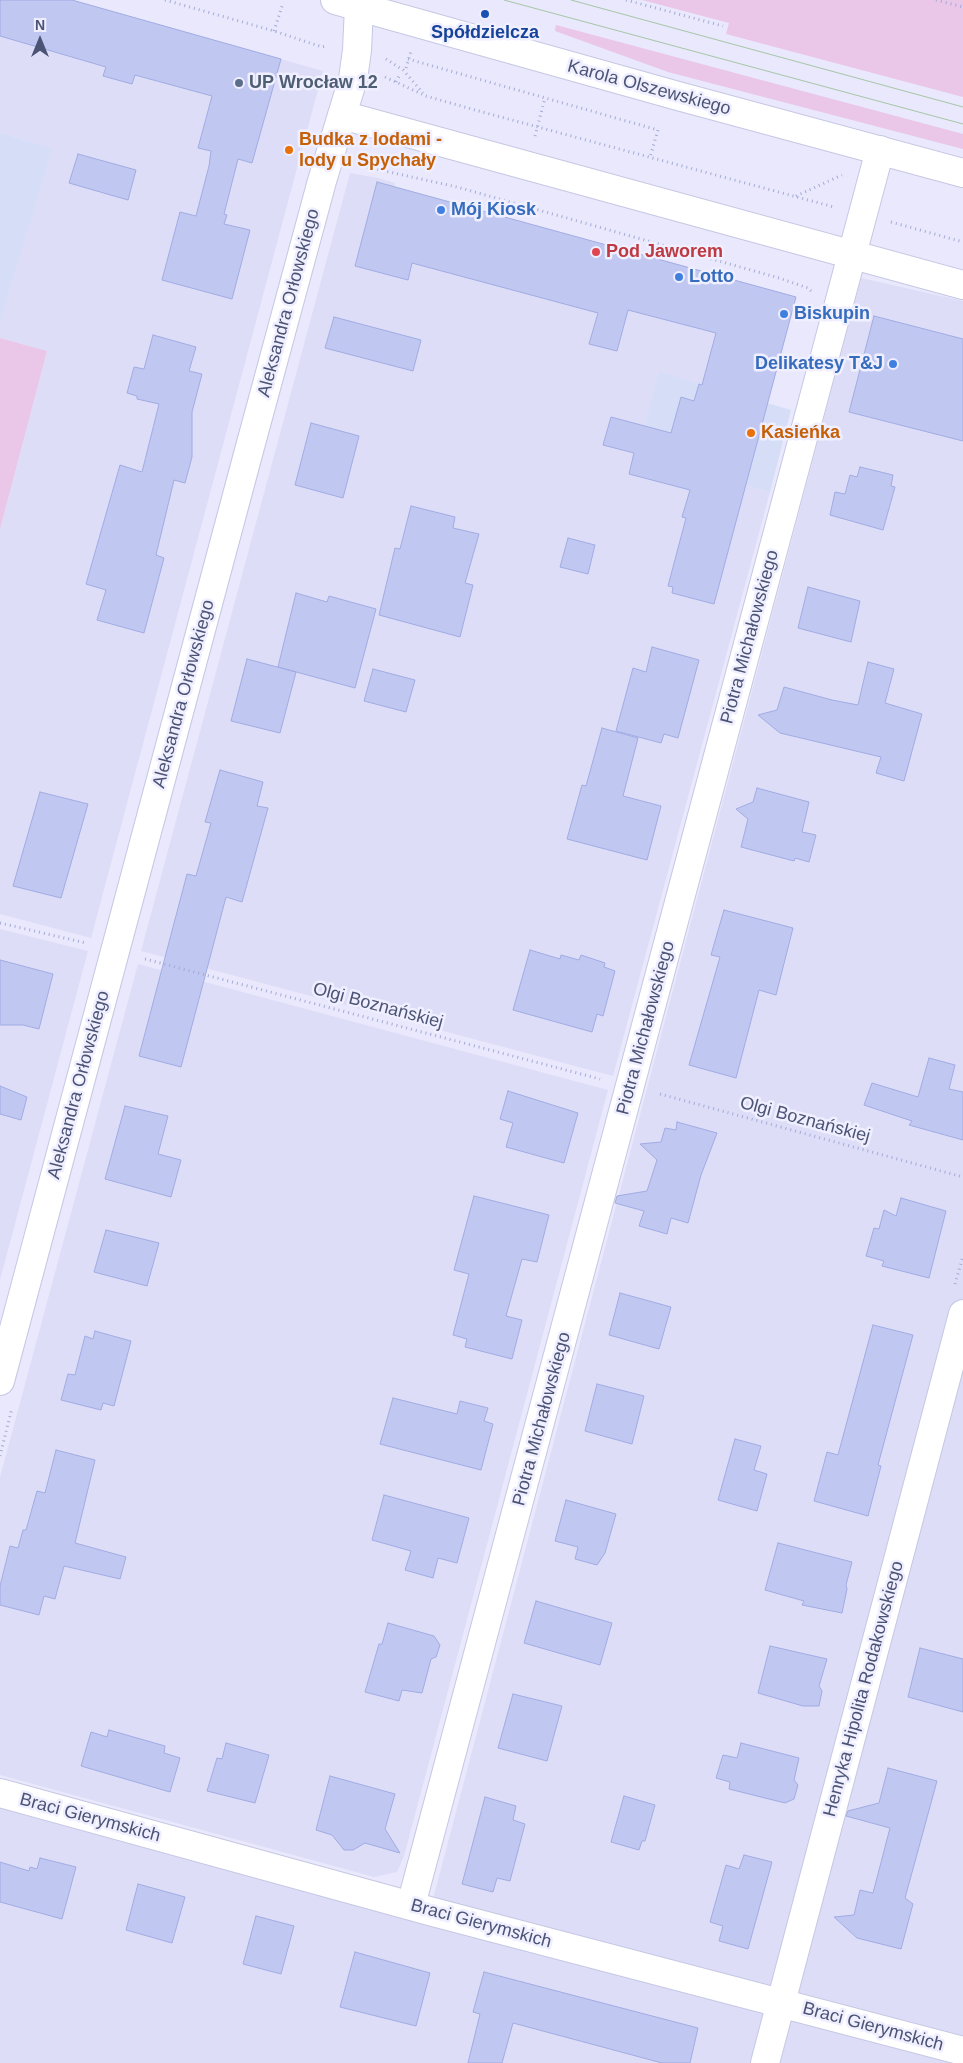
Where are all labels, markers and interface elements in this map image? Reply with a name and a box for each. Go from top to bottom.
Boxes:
marker: Spółdzielcza [479,8,491,20]
north arrow [15,15,65,65]
text: N [35,17,45,33]
place label: Spółdzielcza [431,22,539,44]
street label: Karola Olszewskiego [565,56,733,120]
place label: UP Wrocław 12 [249,72,378,94]
marker: UP Wrocław 12 [233,77,245,89]
place label: Budka z lodami - lody u Spychały [299,129,442,172]
marker: Budka z lodami - lody u Spychały [283,144,295,156]
place label: Mój Kiosk [451,199,536,221]
marker: Mój Kiosk [435,204,447,216]
street label: Aleksandra Orłowskiego [253,206,325,400]
place label: Pod Jaworem [606,241,723,263]
marker: Pod Jaworem [590,246,602,258]
place label: Lotto [689,266,734,288]
marker: Lotto [673,271,685,283]
place label: Biskupin [794,303,870,325]
marker: Biskupin [778,308,790,320]
place label: Delikatesy T&J [755,353,883,375]
marker: Delikatesy T&J [887,358,899,370]
place label: Kasieńka [761,422,840,444]
marker: Kasieńka [745,427,757,439]
street label: Piotra Michałowskiego [716,548,784,726]
street label: Aleksandra Orłowskiego [148,597,220,791]
street label: Piotra Michałowskiego [612,939,680,1117]
street label: Olgi Boznańskiej [310,978,446,1034]
street label: Aleksandra Orłowskiego [43,988,115,1182]
street label: Olgi Boznańskiej [737,1092,873,1148]
street label: Piotra Michałowskiego [508,1330,576,1508]
street label: Henryka Hipolita Rodakowskiego [819,1559,909,1819]
street label: Braci Gierymskich [17,1789,163,1847]
street label: Braci Gierymskich [408,1895,554,1953]
street label: Braci Gierymskich [800,1998,946,2056]

